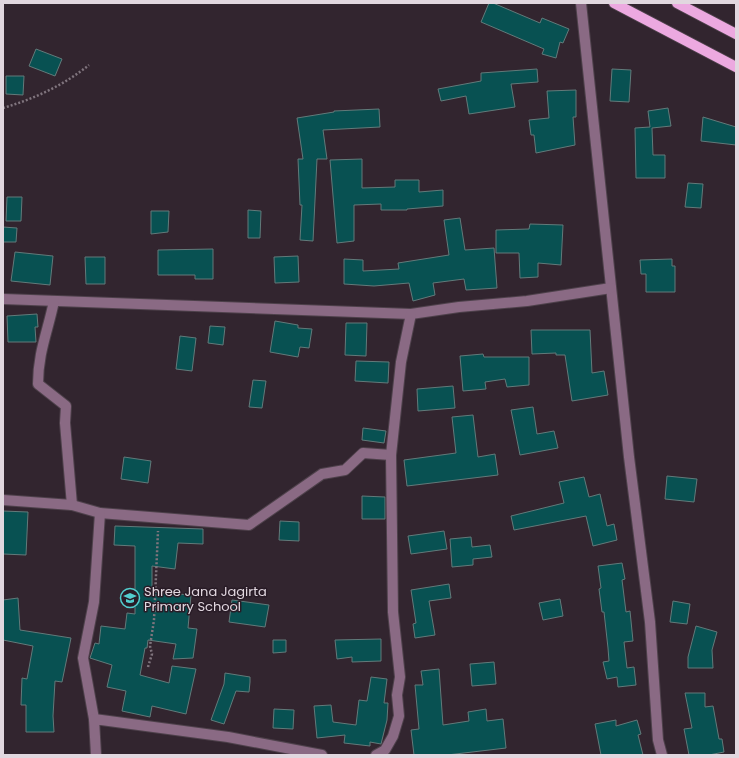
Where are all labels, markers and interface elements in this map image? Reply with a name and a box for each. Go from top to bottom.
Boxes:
place label: Shree Jana Jagirta Primary School [144,582,267,616]
school or university icon: Shree Jana Jagirta Primary School [119,587,141,609]

